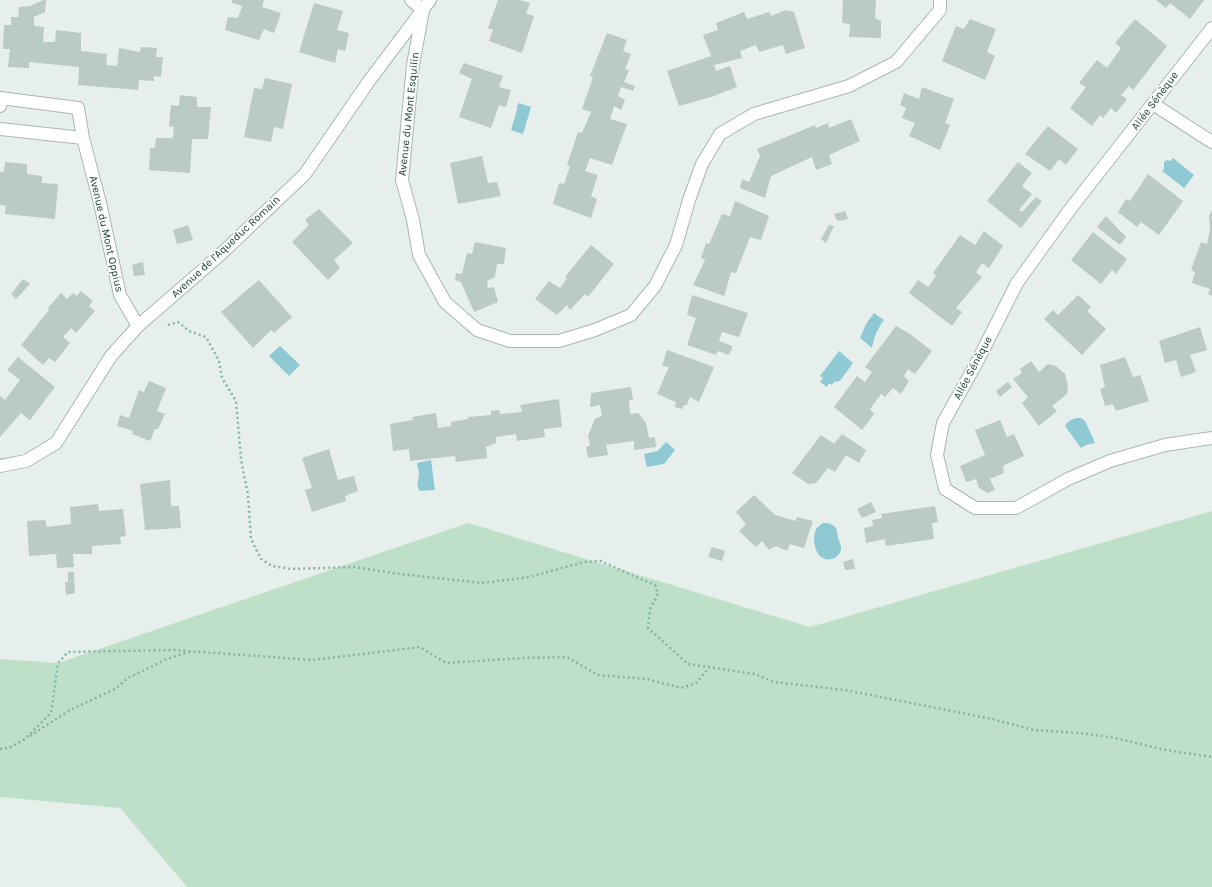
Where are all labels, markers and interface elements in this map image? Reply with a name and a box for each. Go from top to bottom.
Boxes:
street label: Avenue du Mont Esquilin [396,51,422,177]
street label: Allée Sénèque [1129,69,1181,133]
street label: Avenue du Mont Oppius [86,175,126,293]
street label: Avenue de l'Aqueduc Romain [169,193,283,301]
street label: Allée Sénèque [951,334,995,402]

